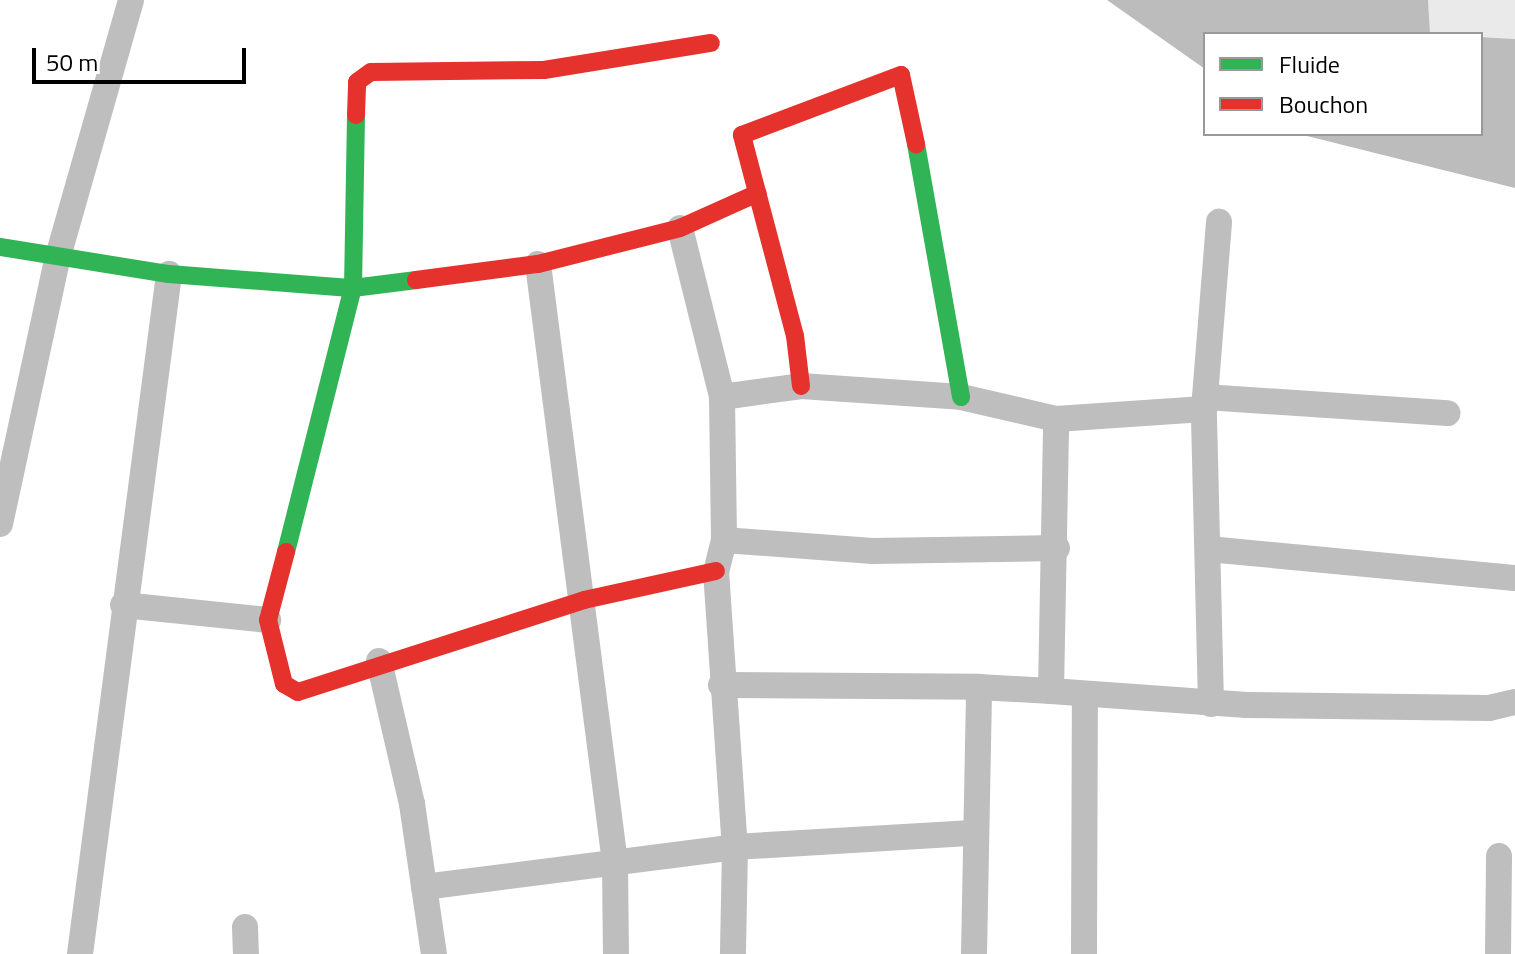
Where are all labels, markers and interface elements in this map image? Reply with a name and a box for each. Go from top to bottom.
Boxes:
scale bar [36,32,250,82]
legend [1203,32,1483,136]
text: 50 m [46,44,98,80]
text: Fluide [1279,46,1340,82]
text: Bouchon [1279,86,1368,122]

